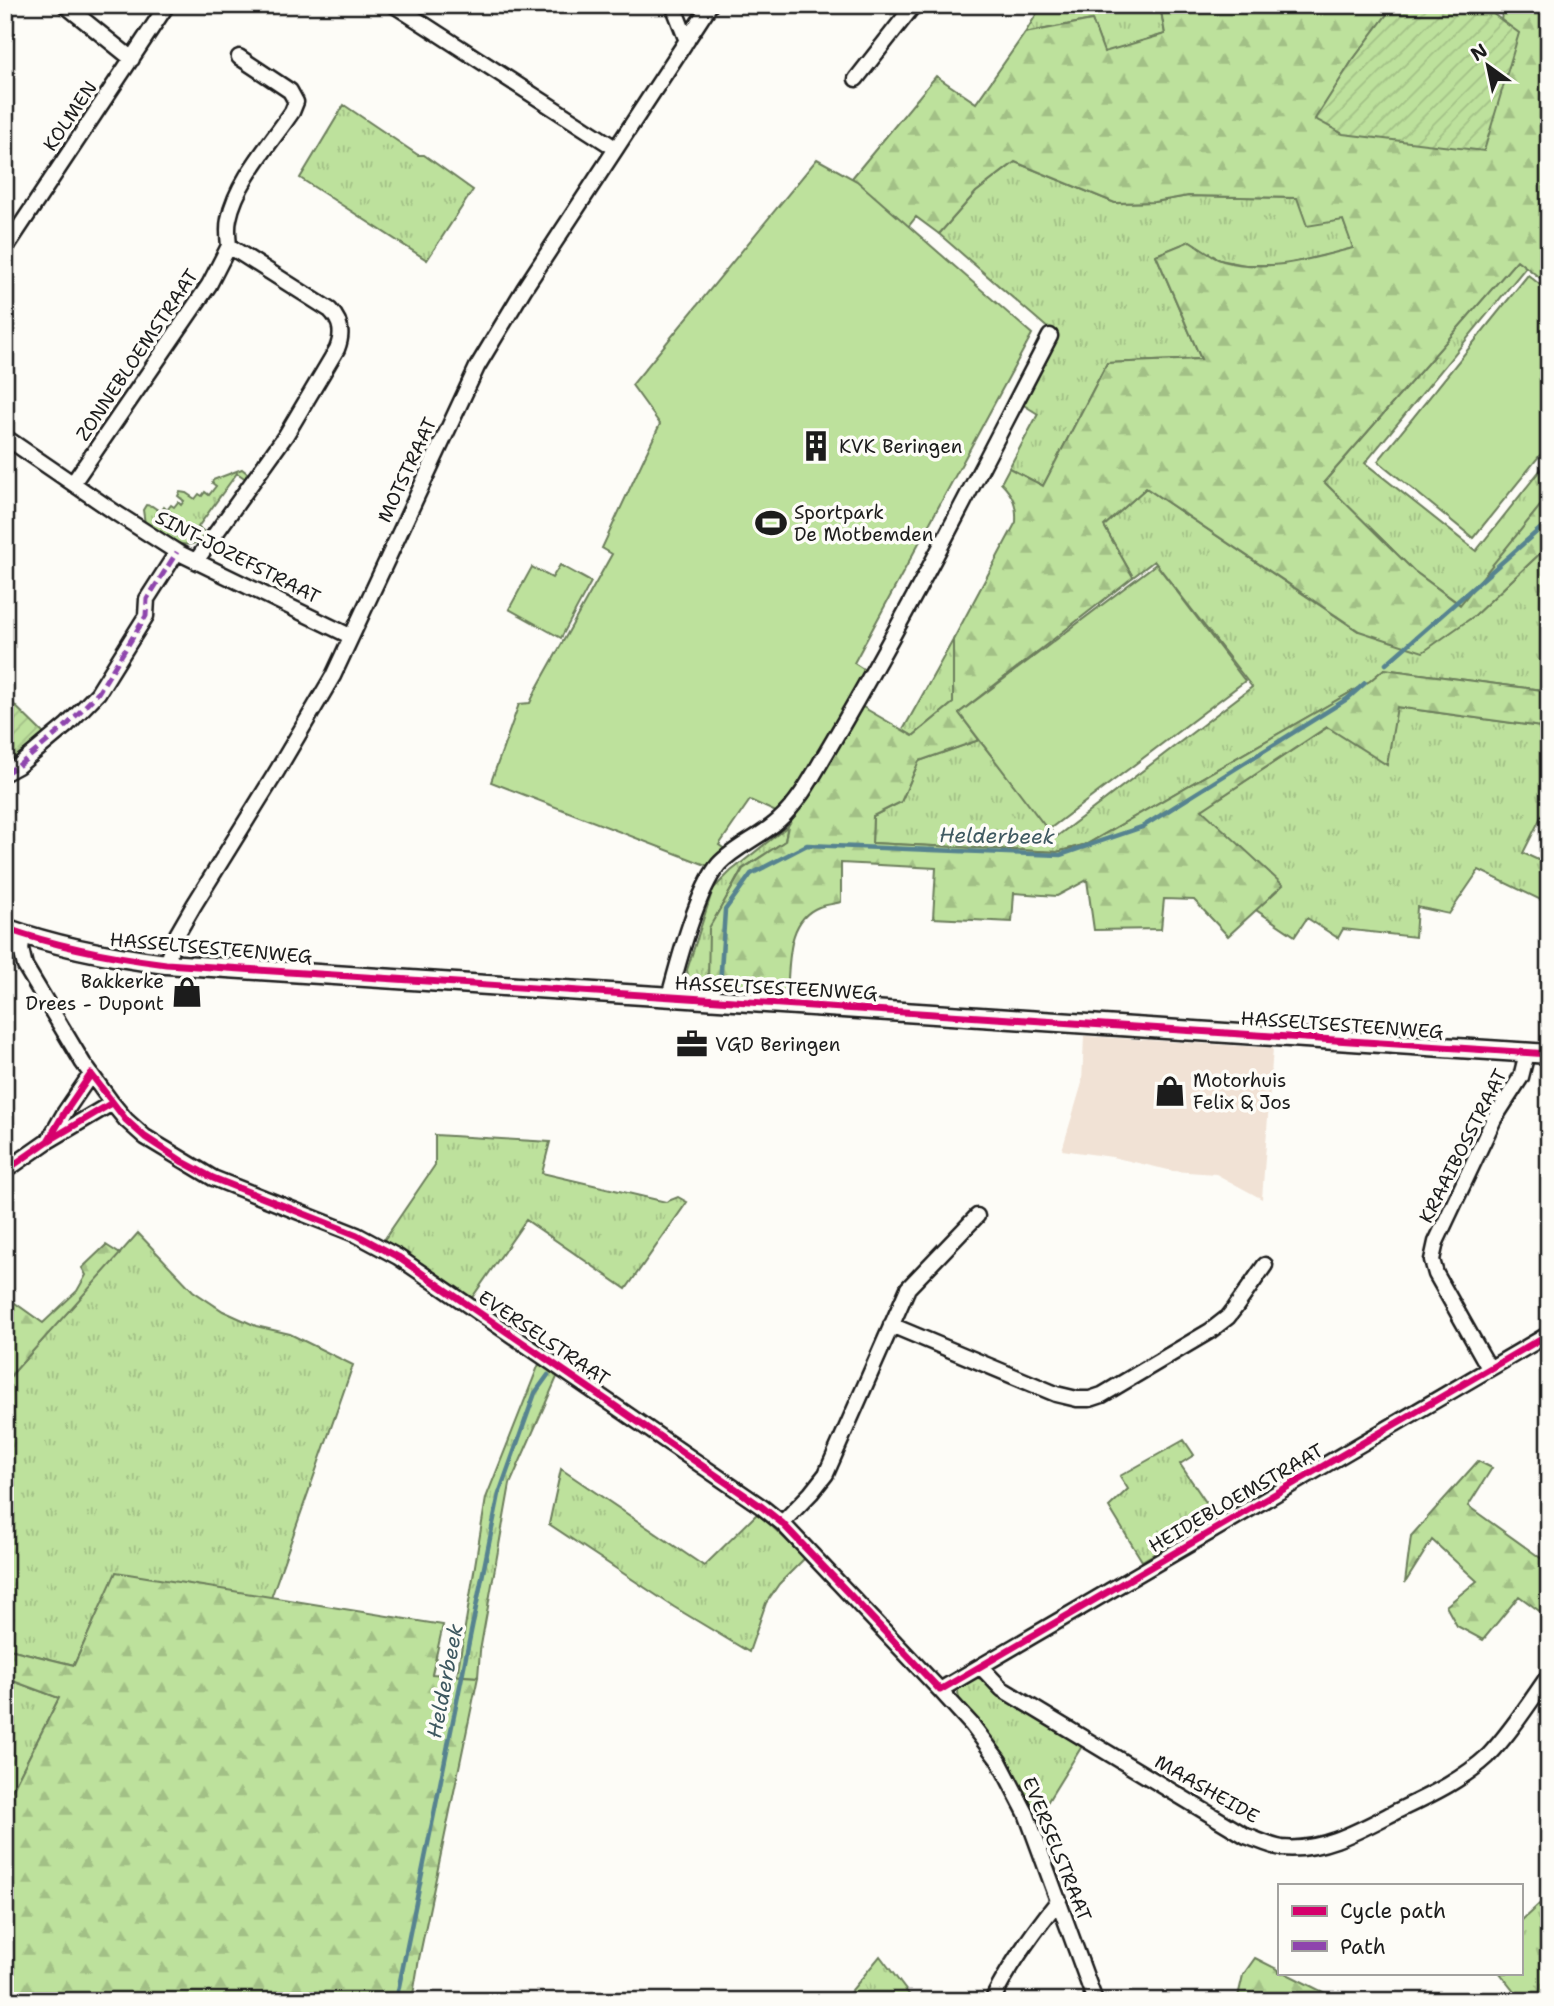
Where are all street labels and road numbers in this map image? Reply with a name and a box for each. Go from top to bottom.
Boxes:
street label: KOLMEN [37,76,103,156]
street label: ZONNEBLOEMSTRAAT [70,264,204,446]
street label: MOTSTRAAT [372,413,442,527]
street label: SINT-JOZEFSTRAAT [151,505,325,610]
street label: HASSELTSESTEENWEG [109,927,313,969]
street label: HASSELTSESTEENWEG [674,970,878,1006]
street label: HASSELTSESTEENWEG [1240,1005,1444,1045]
street label: KRAAIBOSSTRAAT [1413,1065,1513,1227]
street label: EVERSELSTRAAT [473,1285,615,1391]
street label: HEIDEBLOEMSTRAAT [1144,1438,1328,1558]
street label: MAASHEIDE [1150,1749,1264,1829]
street label: EVERSELSTRAAT [1017,1773,1097,1925]

